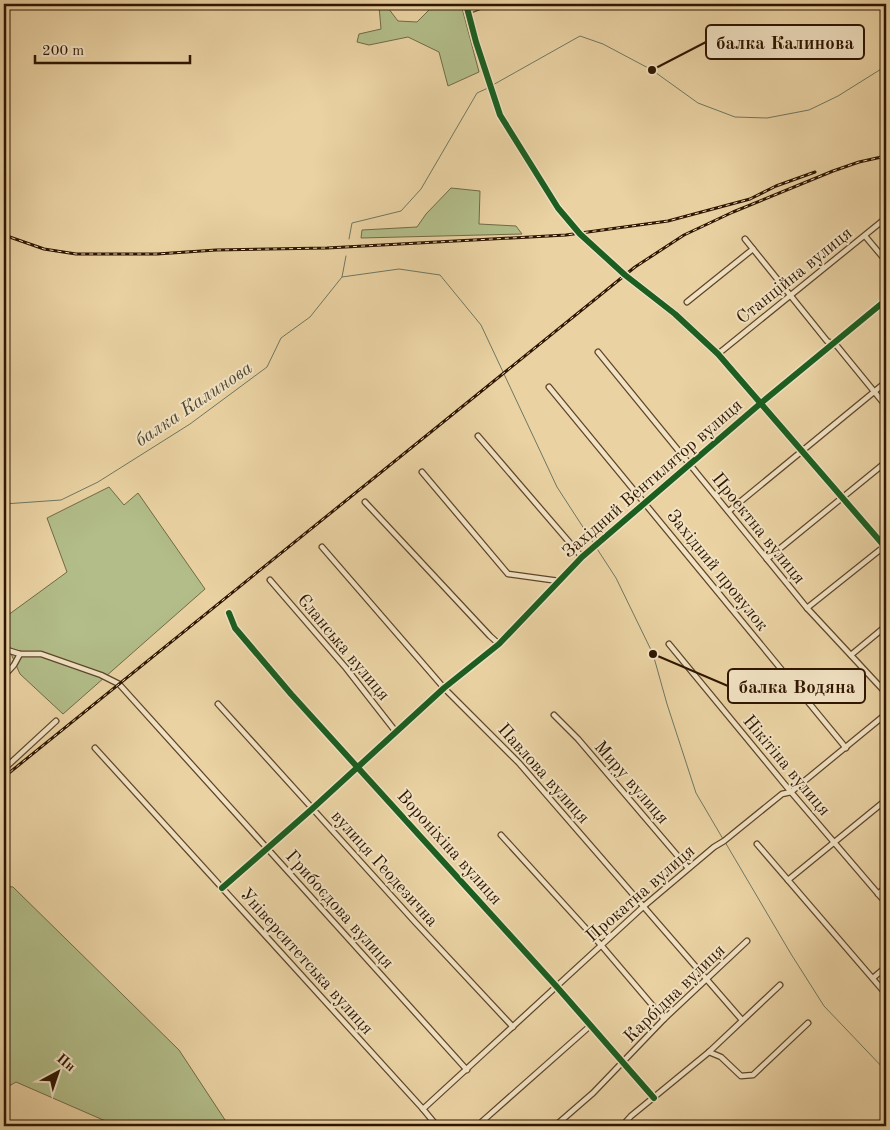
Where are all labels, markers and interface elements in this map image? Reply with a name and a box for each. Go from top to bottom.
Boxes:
callout: балка Калинова [706,25,864,59]
scale bar [35,32,190,64]
text: балка Калинова [716,35,854,54]
text: 200 m [42,44,84,59]
street label: Станційна вулиця [734,224,856,328]
water label: балка Калинова [132,358,256,451]
street label: Західний Вентилятор вулиця [559,396,746,562]
street label: Проектна вулиця [708,470,808,588]
street label: Західний провулок [663,507,771,634]
street label: Єланська вулиця [294,591,393,704]
callout: балка Водяна [728,669,865,703]
text: балка Водяна [739,679,856,698]
street label: Нікітіна вулиця [739,712,833,819]
street label: Павлова вулиця [494,720,593,827]
street label: Миру вулиця [591,738,672,828]
street label: Вороніхіна вулиця [393,787,505,908]
street label: вулиця Геодезична [327,807,441,930]
street label: Прокатна вулиця [583,842,699,946]
street label: Грибоєдова вулиця [282,847,397,972]
street label: Університетська вулиця [236,885,376,1038]
street label: Карбідна вулиця [621,941,729,1046]
north arrow [32,1048,82,1098]
text: Пн [54,1051,78,1074]

